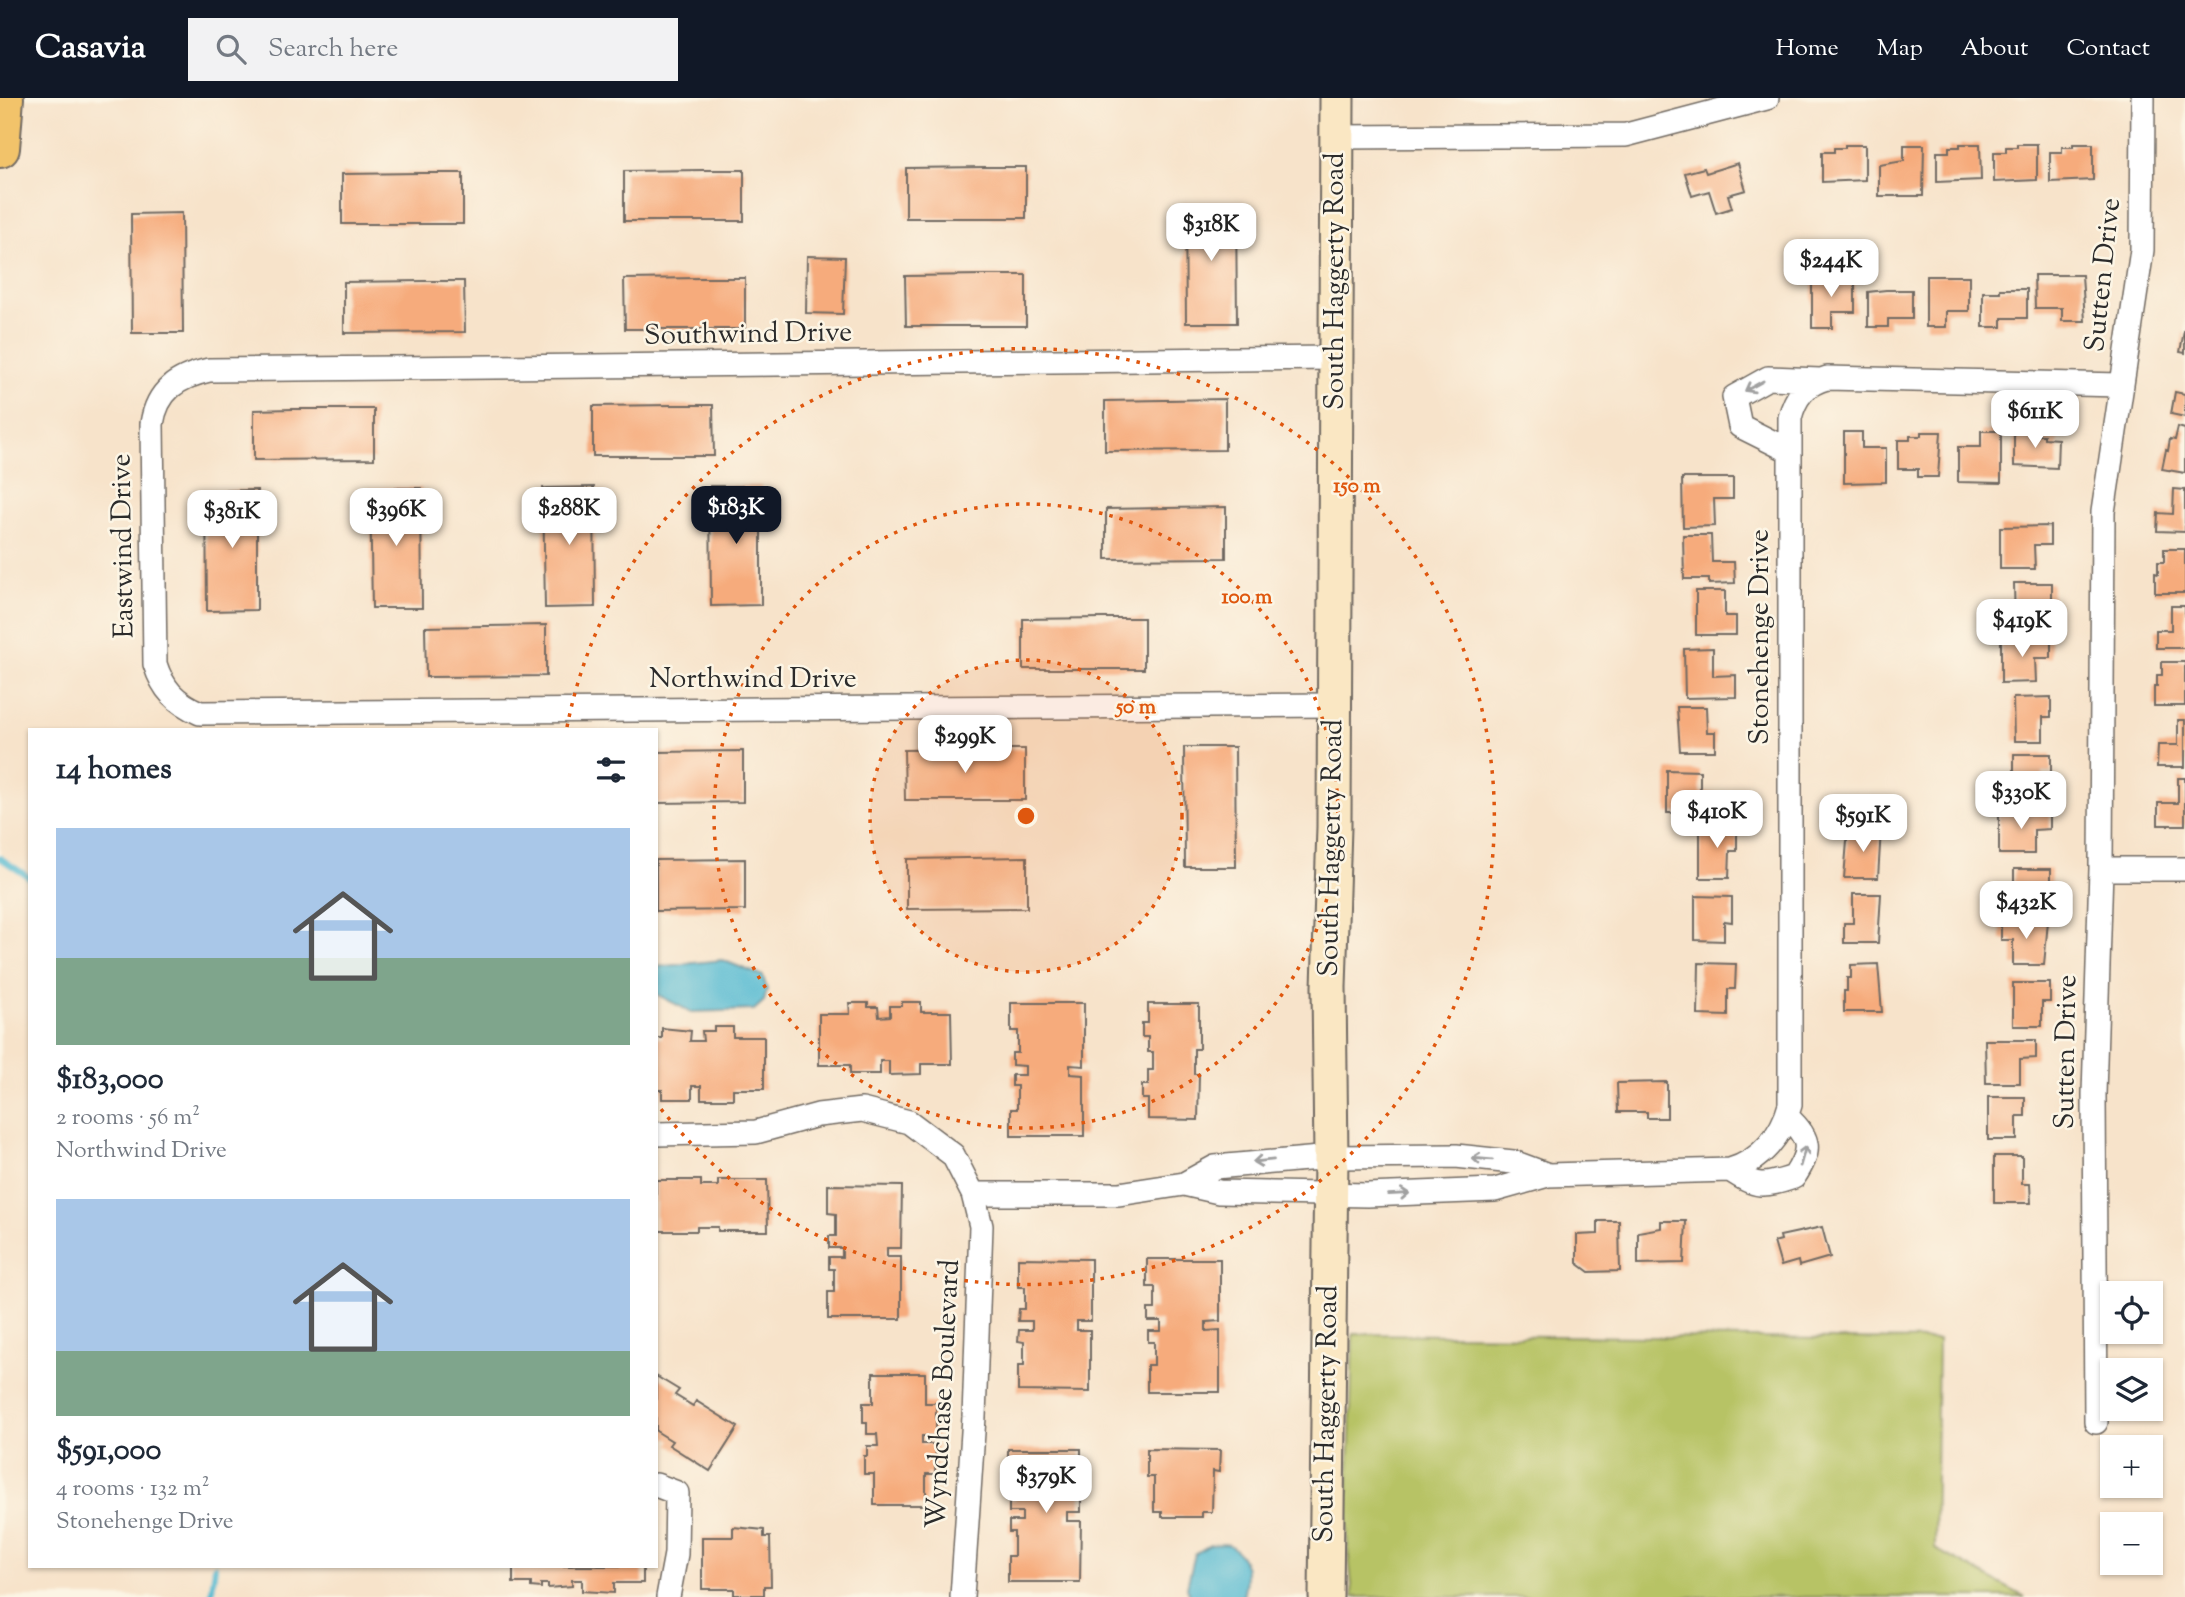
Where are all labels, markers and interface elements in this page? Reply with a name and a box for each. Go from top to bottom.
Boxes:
search box [188,18,678,81]
text: Casavia [35,25,146,73]
icon: search [212,30,250,68]
text: Search here [268,31,398,68]
text: Home [1776,32,1839,66]
text: Map [1877,32,1923,66]
text: About [1961,32,2028,66]
text: Contact [2066,32,2150,66]
street label: South Haggerty Road [1316,152,1356,410]
street label: Sutten Drive [2076,196,2132,354]
pin: $318K [1162,204,1260,263]
text: $318K [1182,209,1240,242]
pin: $244K [1782,240,1880,299]
text: $244K [1800,245,1862,278]
street label: Southwind Drive [644,313,852,357]
one-way arrow [1744,379,1764,393]
pin: $611K [1986,390,2084,450]
text: $611K [2007,396,2063,429]
street label: Eastwind Drive [102,453,146,639]
text: 150 m [1333,472,1381,502]
pin: $183K [687,486,785,546]
pin: $288K [520,488,618,547]
pin: $396K [347,489,445,548]
pin: $381K [183,490,281,550]
text: $183K [707,492,765,525]
text: $288K [538,493,600,526]
text: $396K [366,494,426,527]
text: $381K [203,496,261,529]
street label: Stonehenge Drive [1741,529,1781,745]
text: 100 m [1222,583,1273,613]
pin: $419K [1973,600,2071,659]
text: $419K [1992,605,2052,638]
street label: Northwind Drive [649,660,857,700]
text: 50 m [1114,693,1157,723]
pin: $299K [916,716,1014,775]
street label: South Haggerty Road [1310,719,1354,977]
text: $299K [934,721,996,754]
text: 14 homes [56,749,172,792]
icon: filters [592,751,630,789]
pin: $330K [1972,772,2070,831]
text: $330K [1991,777,2051,810]
pin: $410K [1668,790,1766,850]
pin: $591K [1814,794,1912,854]
text: $410K [1687,796,1747,829]
text: $591K [1835,800,1891,833]
centre of rings [1014,804,1038,828]
icon: home [280,873,406,999]
pin: $432K [1977,882,2075,941]
text: $432K [1996,887,2056,920]
street label: Sutten Drive [2046,974,2088,1130]
text: $183,000 [56,1059,164,1102]
text: 2 rooms · 56 m² [56,1102,200,1135]
text: Northwind Drive [56,1135,227,1168]
one-way arrow [1798,1146,1811,1168]
one-way arrow [1471,1152,1494,1165]
one-way arrow [1252,1154,1275,1167]
one-way arrow [1387,1188,1410,1201]
icon: home [280,1244,406,1370]
street label: Wyndchase Boulevard [917,1258,971,1530]
map controls [2100,1281,2163,1575]
button: locate [2100,1281,2163,1344]
street label: South Haggerty Road [1305,1285,1349,1543]
button: layers [2100,1358,2163,1421]
text: $591,000 [56,1430,161,1473]
button: + [2100,1435,2163,1498]
pin: $379K [997,1456,1095,1515]
text: $379K [1016,1461,1076,1494]
text: 4 rooms · 132 m² [56,1473,209,1506]
text: Stonehenge Drive [56,1506,234,1539]
button: − [2100,1512,2163,1575]

